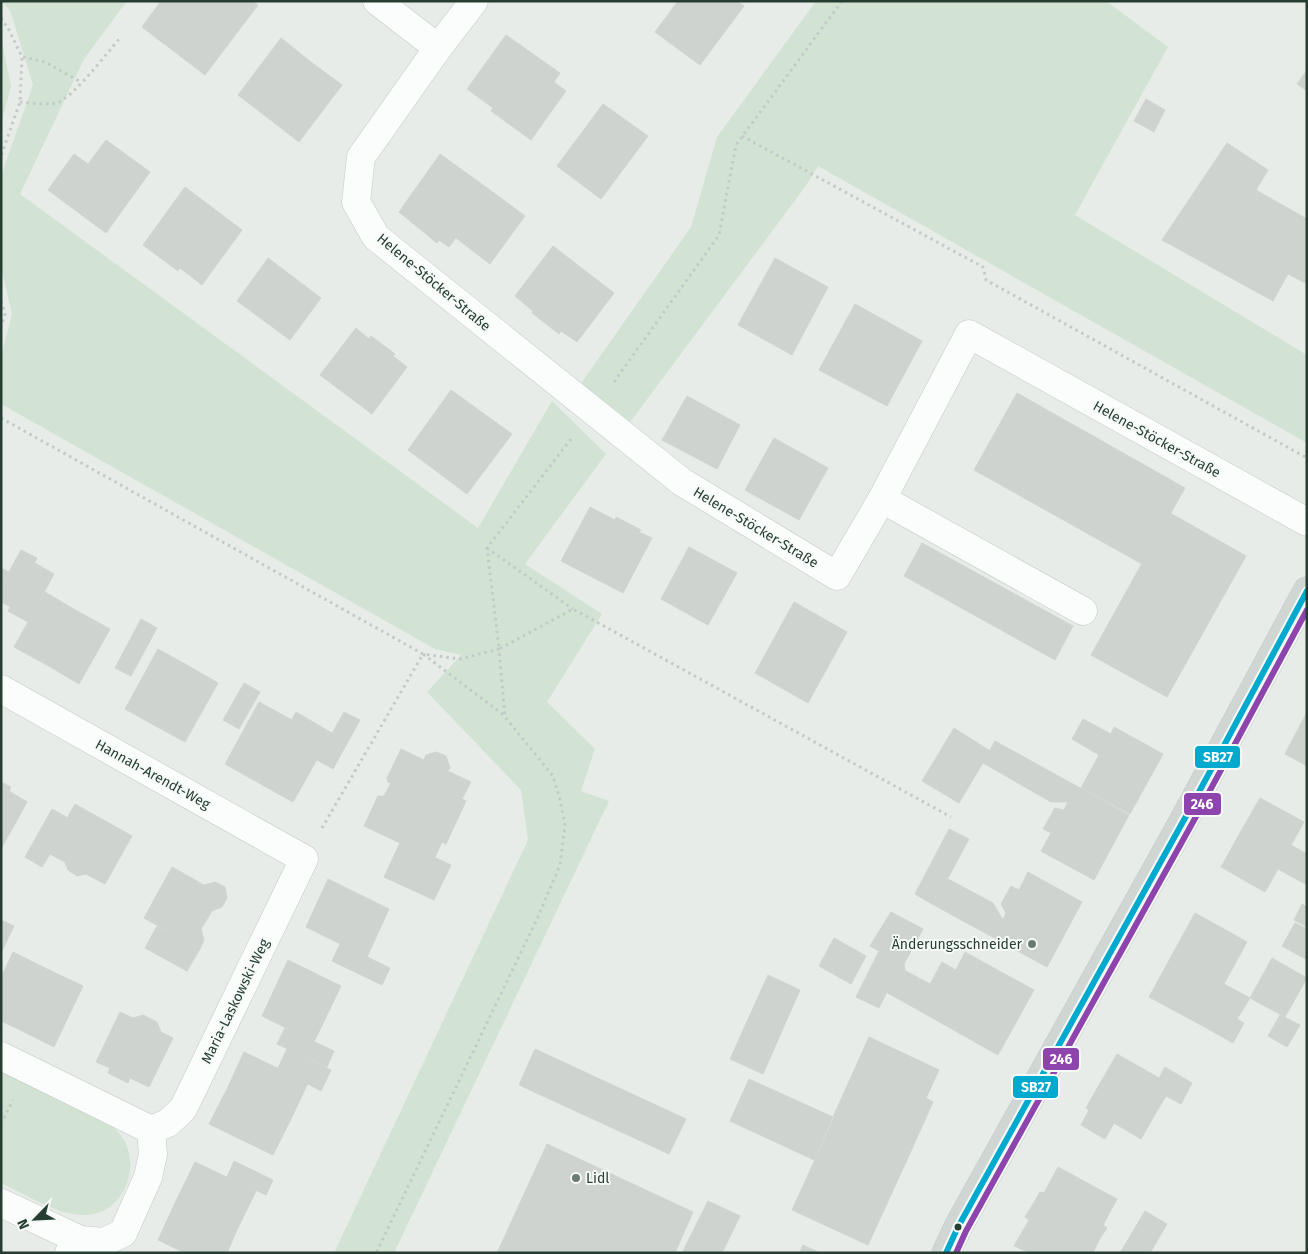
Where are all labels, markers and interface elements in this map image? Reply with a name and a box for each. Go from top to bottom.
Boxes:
street label: Helene-Stöcker-Straße [373,230,494,335]
street label: Helene-Stöcker-Straße [1090,397,1223,482]
street label: Helene-Stöcker-Straße [690,483,821,572]
street label: Hannah-Arendt-Weg [92,736,214,813]
line badge: SB27 [1194,745,1241,769]
text: SB27 [1203,749,1233,766]
line badge: 246 [1183,792,1222,816]
text: 246 [1191,796,1213,813]
street label: Maria-Laskowski-Weg [198,935,273,1066]
place label: Änderungsschneider [892,936,1023,953]
marker: Änderungsschneider [1026,938,1038,950]
line badge: 246 [1042,1047,1080,1071]
text: 246 [1050,1051,1072,1068]
line badge: SB27 [1012,1075,1059,1099]
text: SB27 [1021,1079,1051,1096]
place label: Lidl [586,1170,609,1187]
marker: Lidl [570,1172,582,1184]
north arrow [10,1194,60,1244]
text: N [14,1216,33,1232]
unlabelled marker [953,1222,963,1232]

